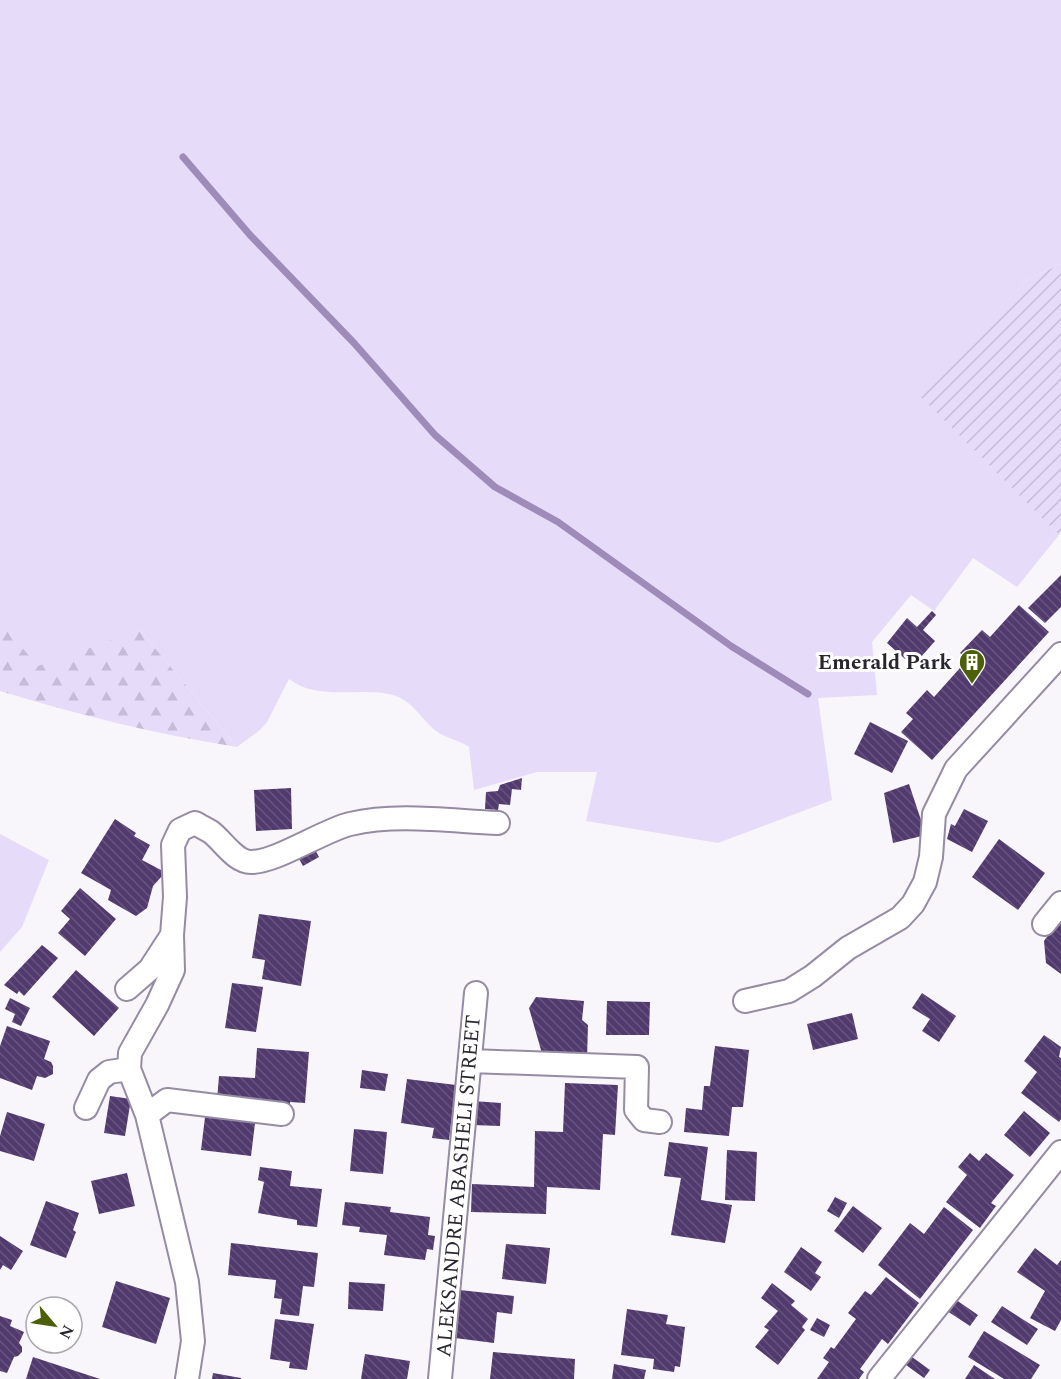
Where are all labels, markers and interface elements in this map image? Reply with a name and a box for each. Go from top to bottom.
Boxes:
place label: Emerald Park [818,647,952,679]
building icon: Emerald Park [957,647,987,685]
street label: ALEKSANDRE ABASHELI STREET [428,1013,490,1359]
north arrow [24,1295,84,1355]
text: N [53,1320,80,1343]

